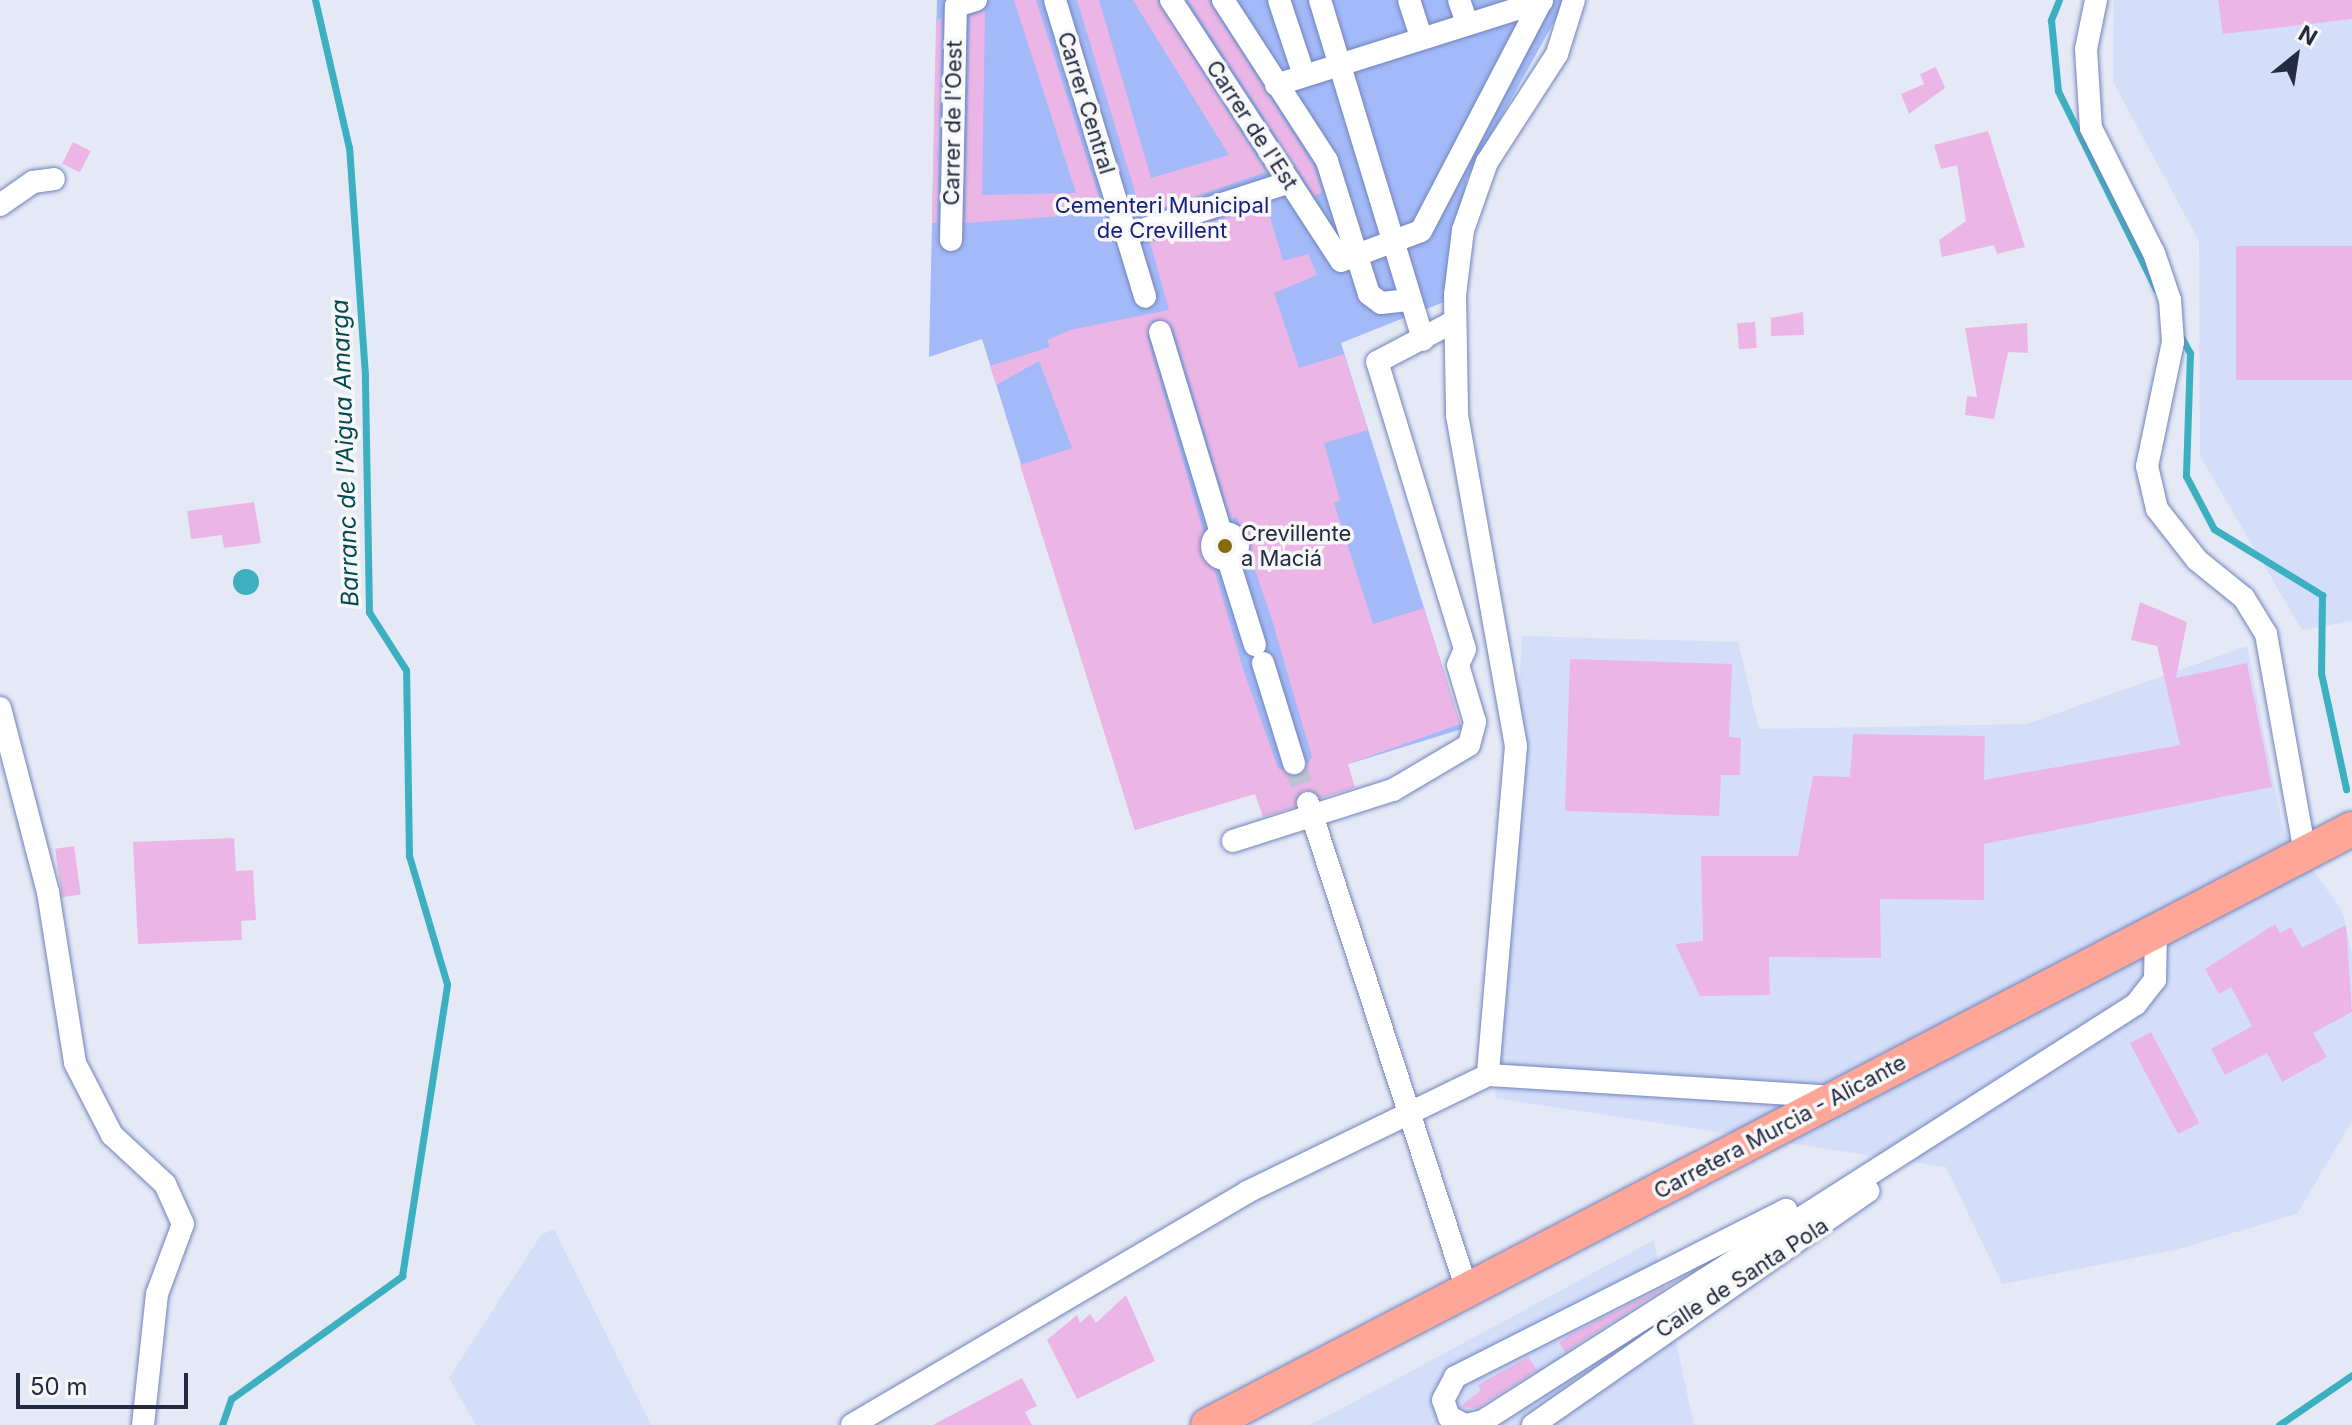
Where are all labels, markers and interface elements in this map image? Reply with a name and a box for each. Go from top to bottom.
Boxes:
north arrow [2256,16,2336,96]
text: N [2294,20,2322,51]
street label: Carrer Central [1052,29,1120,177]
street label: Carrer de l'Oest [938,40,968,206]
street label: Carrer de l'Est [1200,55,1304,195]
park label: Cementeri Municipal de Crevillent [1055,192,1269,244]
water label: Barranc de l'Aigua Amarga [325,299,365,607]
place label: Crevillente a Maciá [1241,520,1351,572]
marker: Crevillente a Maciá [1216,537,1234,555]
street label: Carretera Murcia - Alicante [1649,1049,1911,1205]
street label: Calle de Santa Pola [1651,1212,1833,1344]
scale bar [20,1357,192,1407]
text: 50 m [30,1372,88,1401]

